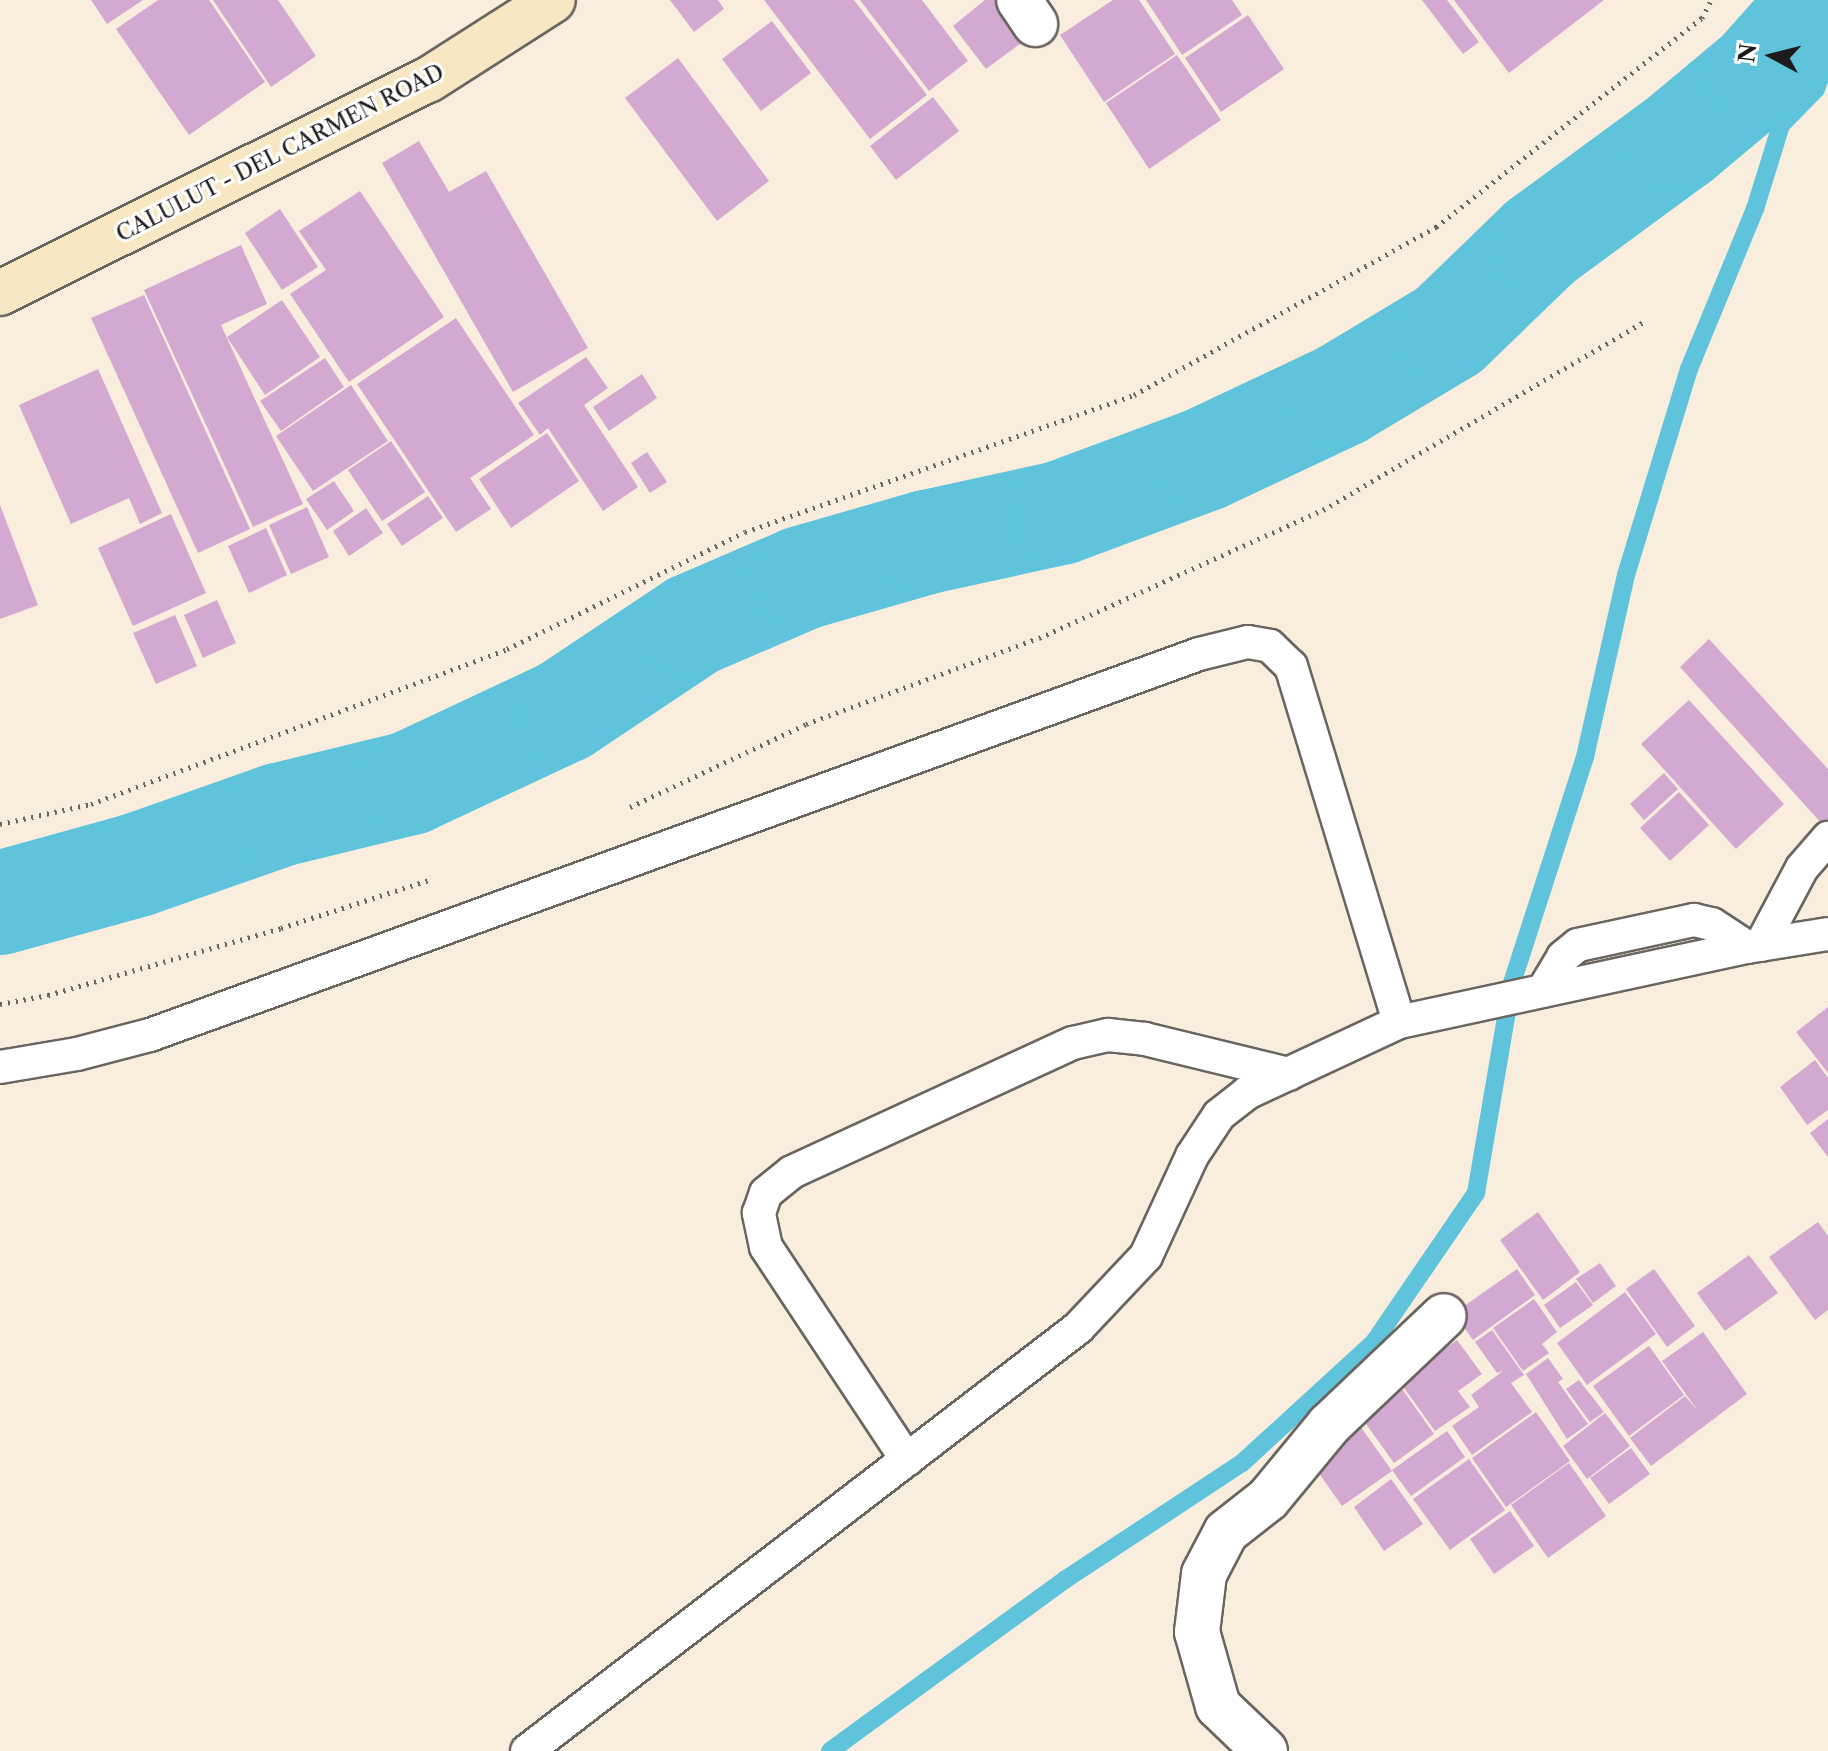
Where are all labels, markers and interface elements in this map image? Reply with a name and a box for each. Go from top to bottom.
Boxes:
north arrow [1732,16,1812,96]
text: N [1733,42,1762,64]
street label: CALULUT - DEL CARMEN ROAD [111,58,449,248]

